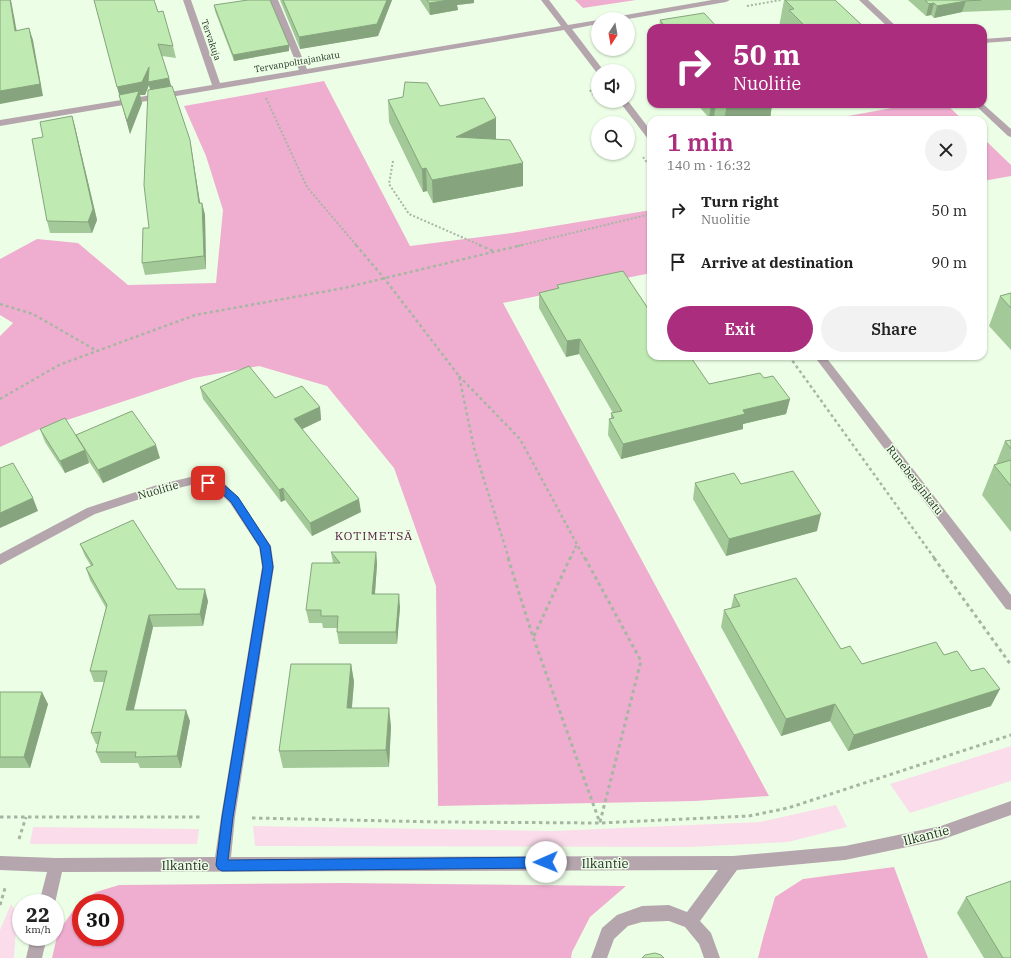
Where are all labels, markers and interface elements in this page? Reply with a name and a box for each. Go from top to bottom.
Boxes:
north arrow [591,12,635,56]
map controls [591,12,635,160]
street label: Tervakuja [199,18,224,62]
text: 50 m [733,36,800,73]
icon: right [667,40,719,92]
street label: Tervanpolttajankatu [253,48,341,74]
button: sound [591,64,635,108]
text: Nuolitie [733,72,801,95]
button: search [591,116,635,160]
text: 1 min [667,126,734,158]
button: close [925,129,967,171]
text: 140 m · 16:32 [667,157,751,174]
text: Turn right [701,192,779,211]
icon: right [667,199,689,221]
text: 50 m [931,201,967,220]
text: Nuolitie [701,211,750,228]
icon: arrive [667,251,689,273]
text: Arrive at destination [701,253,853,272]
text: 90 m [931,253,967,272]
button: Exit [667,306,813,352]
button: Share [821,306,967,352]
street label: Runeberginkatu [884,443,946,518]
pin [191,466,225,500]
icon: arrive [197,472,219,494]
street label: Nuolitie [136,478,180,502]
district label: KOTIMETSÄ [335,528,413,543]
street label: Ilkantie [901,822,951,849]
position arrow [525,841,567,883]
street label: Ilkantie [581,855,629,872]
street label: Ilkantie [161,857,209,874]
speed limit sign: 30 [72,894,124,946]
text: 22 [26,901,50,928]
text: km/h [25,923,51,936]

